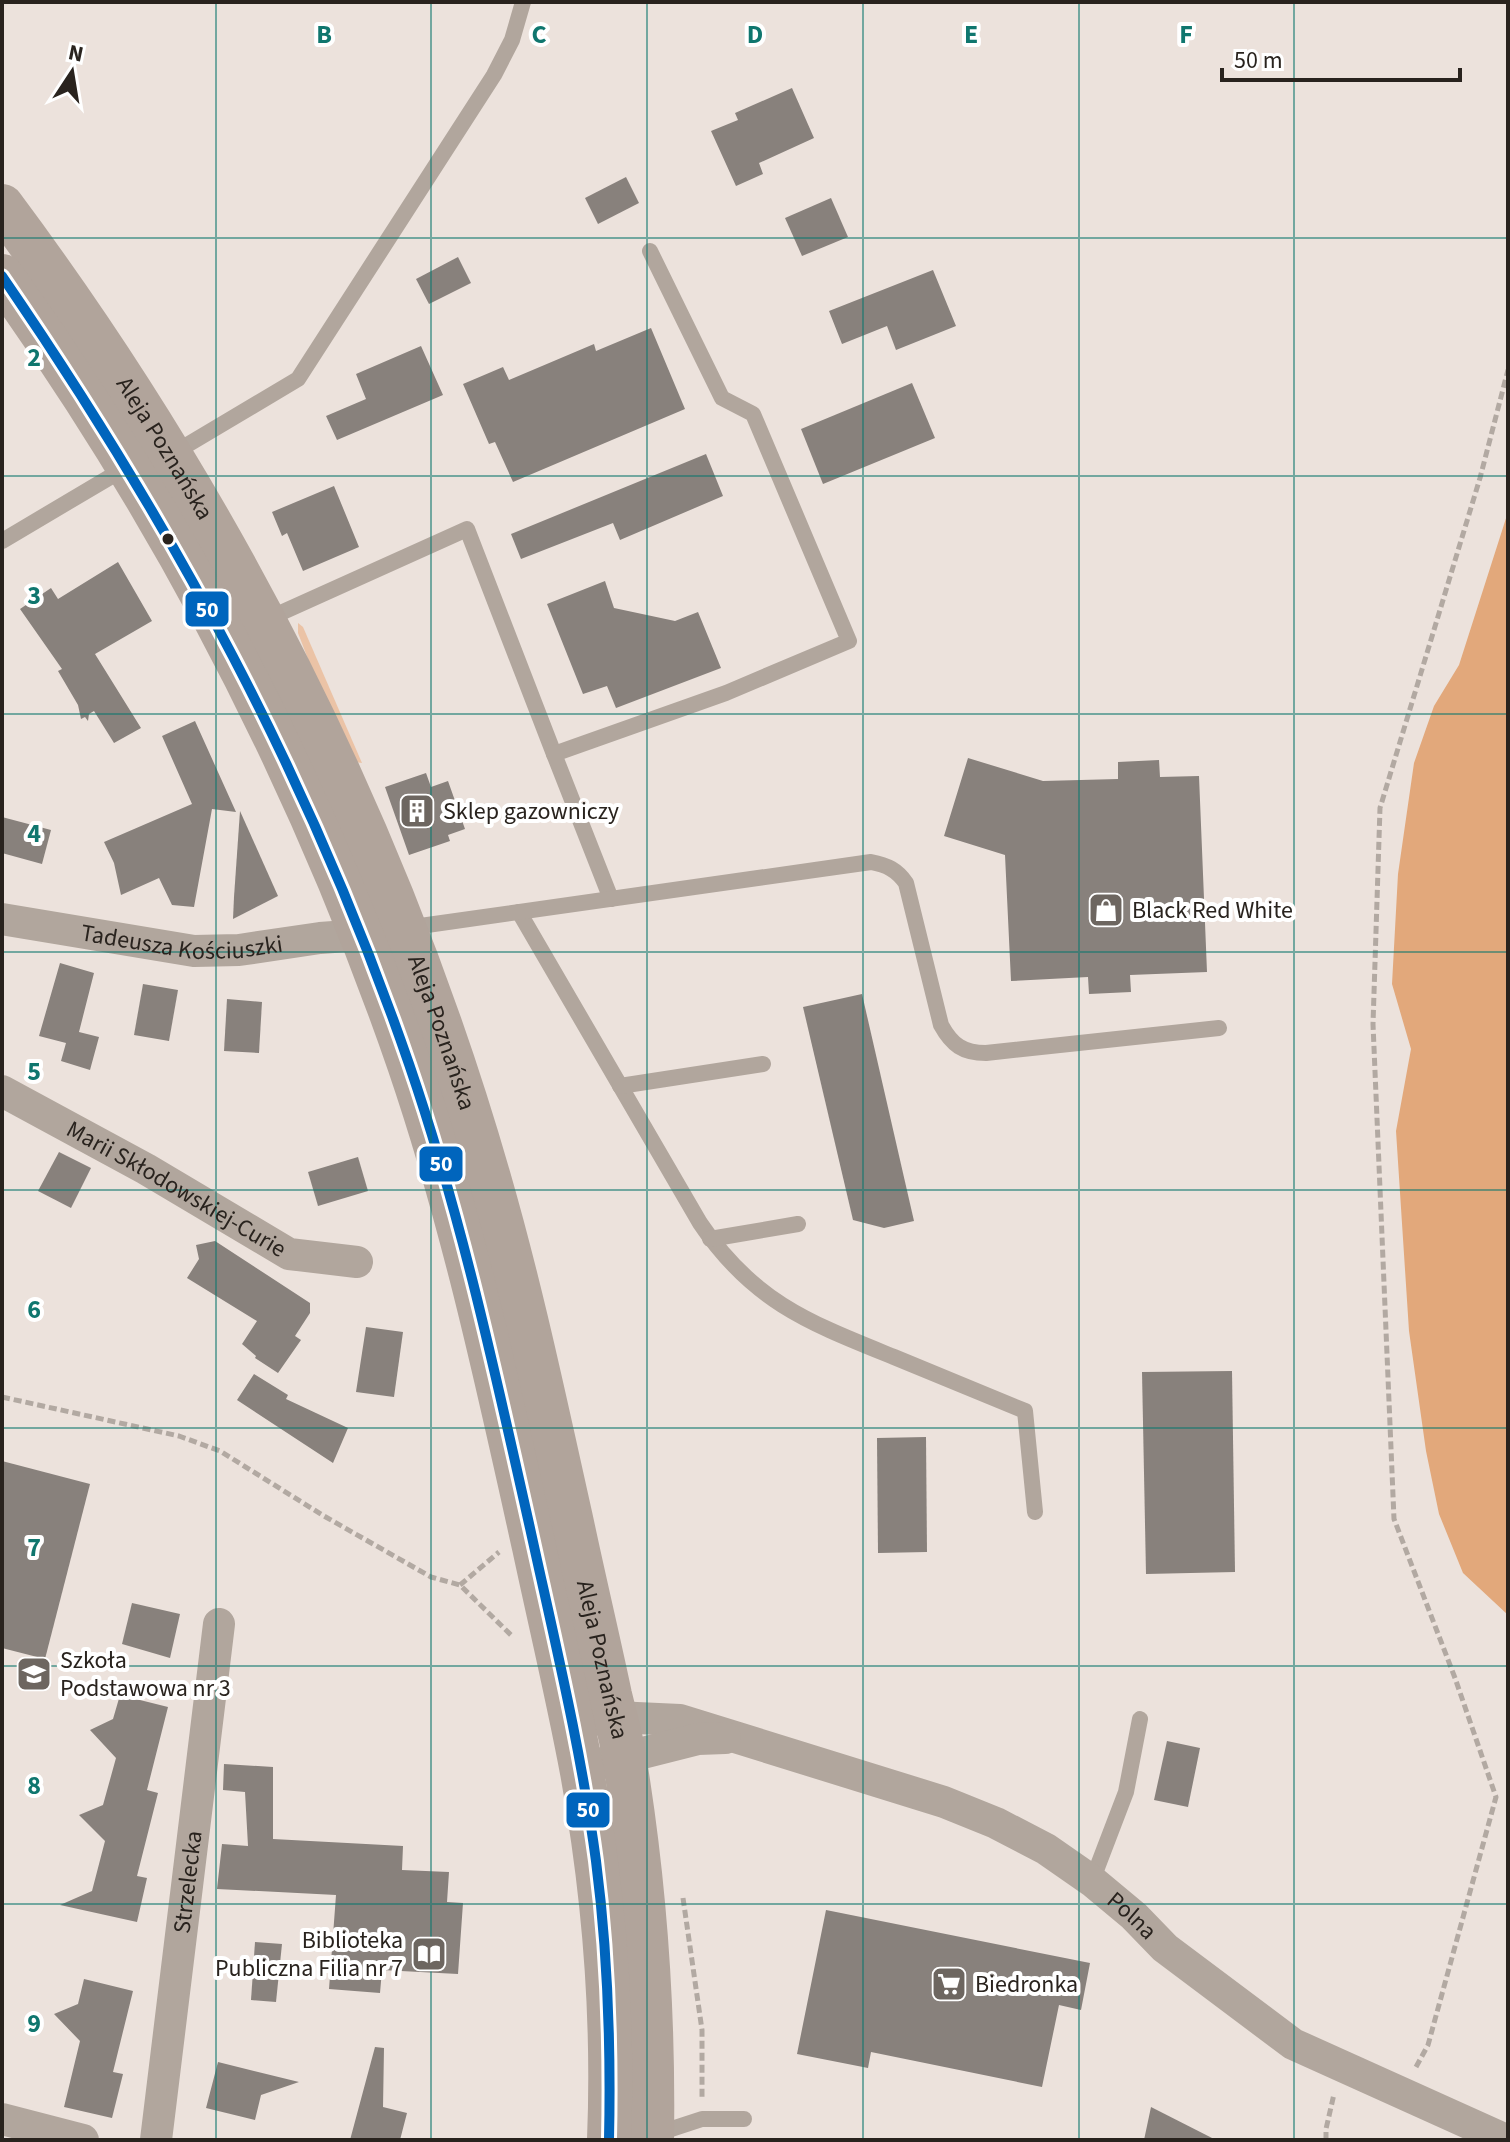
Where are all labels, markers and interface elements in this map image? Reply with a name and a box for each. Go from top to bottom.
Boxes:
text: B [316,16,332,53]
text: C [531,16,547,53]
text: D [747,16,763,53]
text: E [964,16,978,53]
text: F [1179,16,1193,53]
north arrow [32,32,112,112]
scale bar [1222,32,1460,82]
text: N [65,36,86,71]
text: 50 m [1234,43,1283,78]
text: 2 [27,339,41,376]
street label: Aleja Poznańska [108,370,222,526]
unlabelled marker [160,531,176,547]
text: 3 [27,577,41,614]
line badge: 50 [184,590,230,628]
text: 50 [195,594,219,626]
building icon: Sklep gazowniczy [398,792,436,830]
place label: Sklep gazowniczy [443,794,619,829]
text: 4 [27,815,41,852]
shop icon: Black Red White [1087,891,1125,929]
place label: Black Red White [1132,893,1293,928]
street label: Tadeusza Kościuszki [79,915,285,969]
street label: Aleja Poznańska [399,950,485,1114]
text: 5 [27,1053,41,1090]
street label: Marii Skłodowskiej-Curie [60,1112,293,1266]
line badge: 50 [418,1145,464,1183]
text: 50 [429,1148,453,1180]
text: 6 [27,1291,41,1328]
text: 7 [27,1529,41,1566]
street label: Aleja Poznańska [567,1577,638,1743]
place label: Szkoła Podstawowa nr 3 [60,1643,231,1706]
school or university icon: Szkoła Podstawowa nr 3 [15,1655,53,1693]
text: 8 [27,1767,41,1804]
line badge: 50 [565,1791,611,1829]
text: 50 [576,1794,600,1826]
street label: Strzelecka [164,1829,211,1935]
street label: Polna [1099,1883,1165,1947]
place label: Biblioteka Publiczna Filia nr 7 [215,1923,403,1986]
library icon: Biblioteka Publiczna Filia nr 7 [410,1935,448,1973]
supermarket icon: Biedronka [930,1965,968,2003]
place label: Biedronka [975,1967,1078,2002]
text: 9 [27,2005,41,2042]

